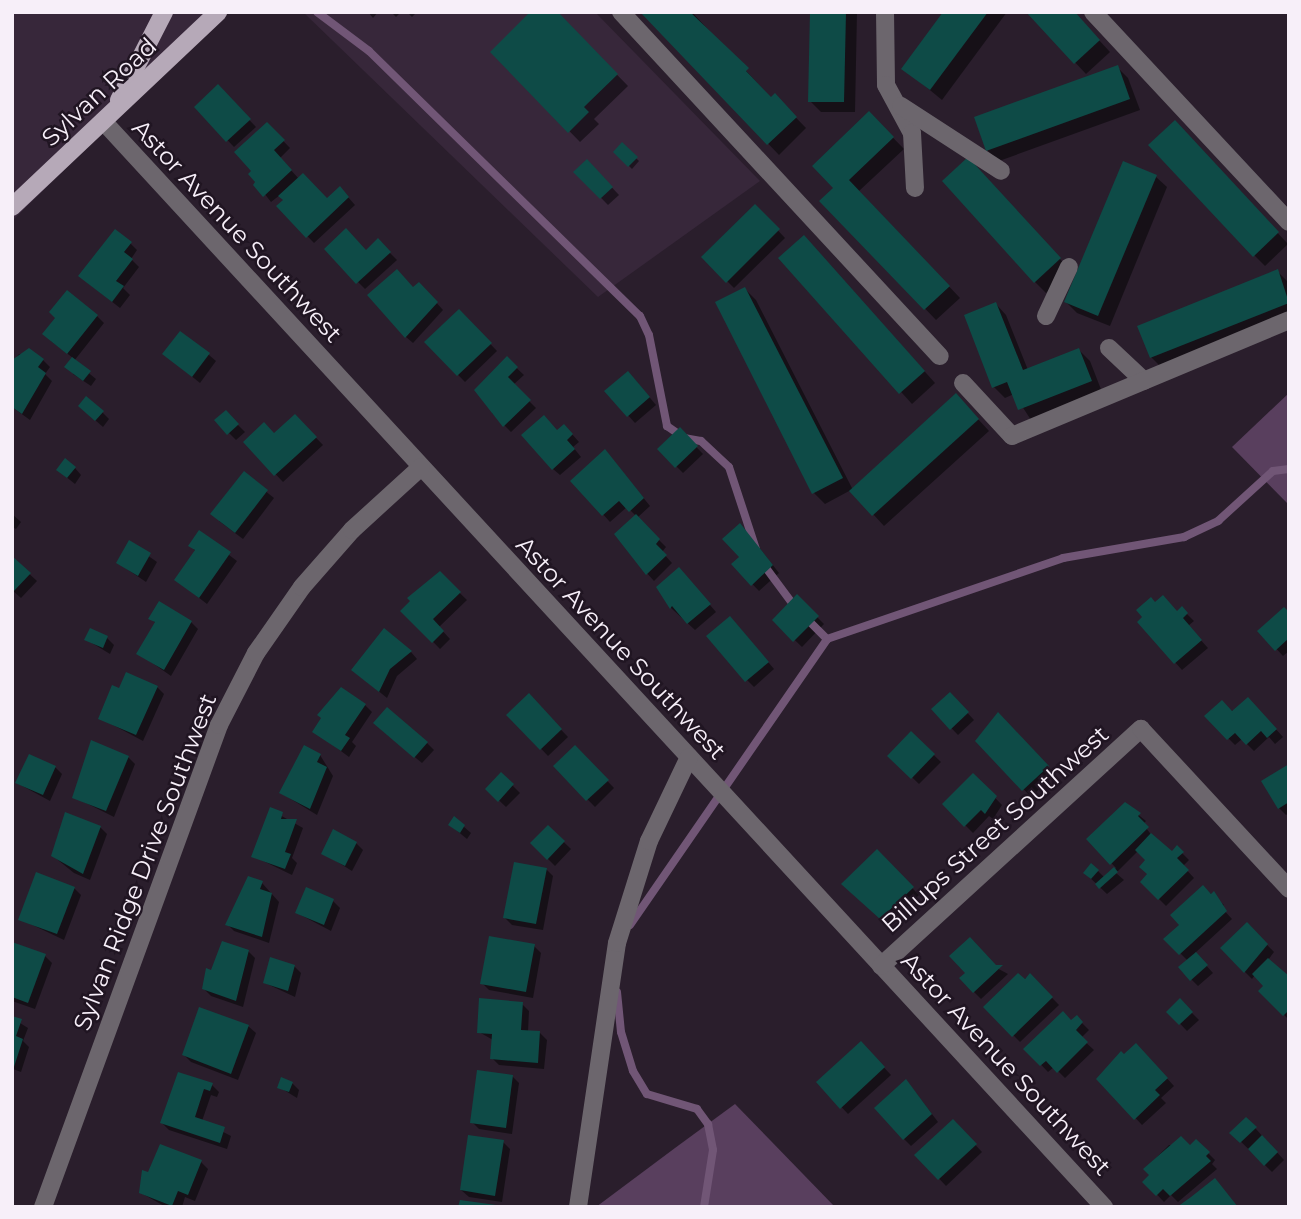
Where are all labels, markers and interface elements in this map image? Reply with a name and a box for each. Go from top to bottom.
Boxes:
street label: Sylvan Road [36,32,162,152]
street label: Astor Avenue Southwest [126,114,348,348]
street label: Astor Avenue Southwest [510,531,732,765]
street label: Sylvan Ridge Drive Southwest [67,690,223,1034]
street label: Billups Street Southwest [876,720,1114,938]
street label: Astor Avenue Southwest [895,947,1117,1181]

